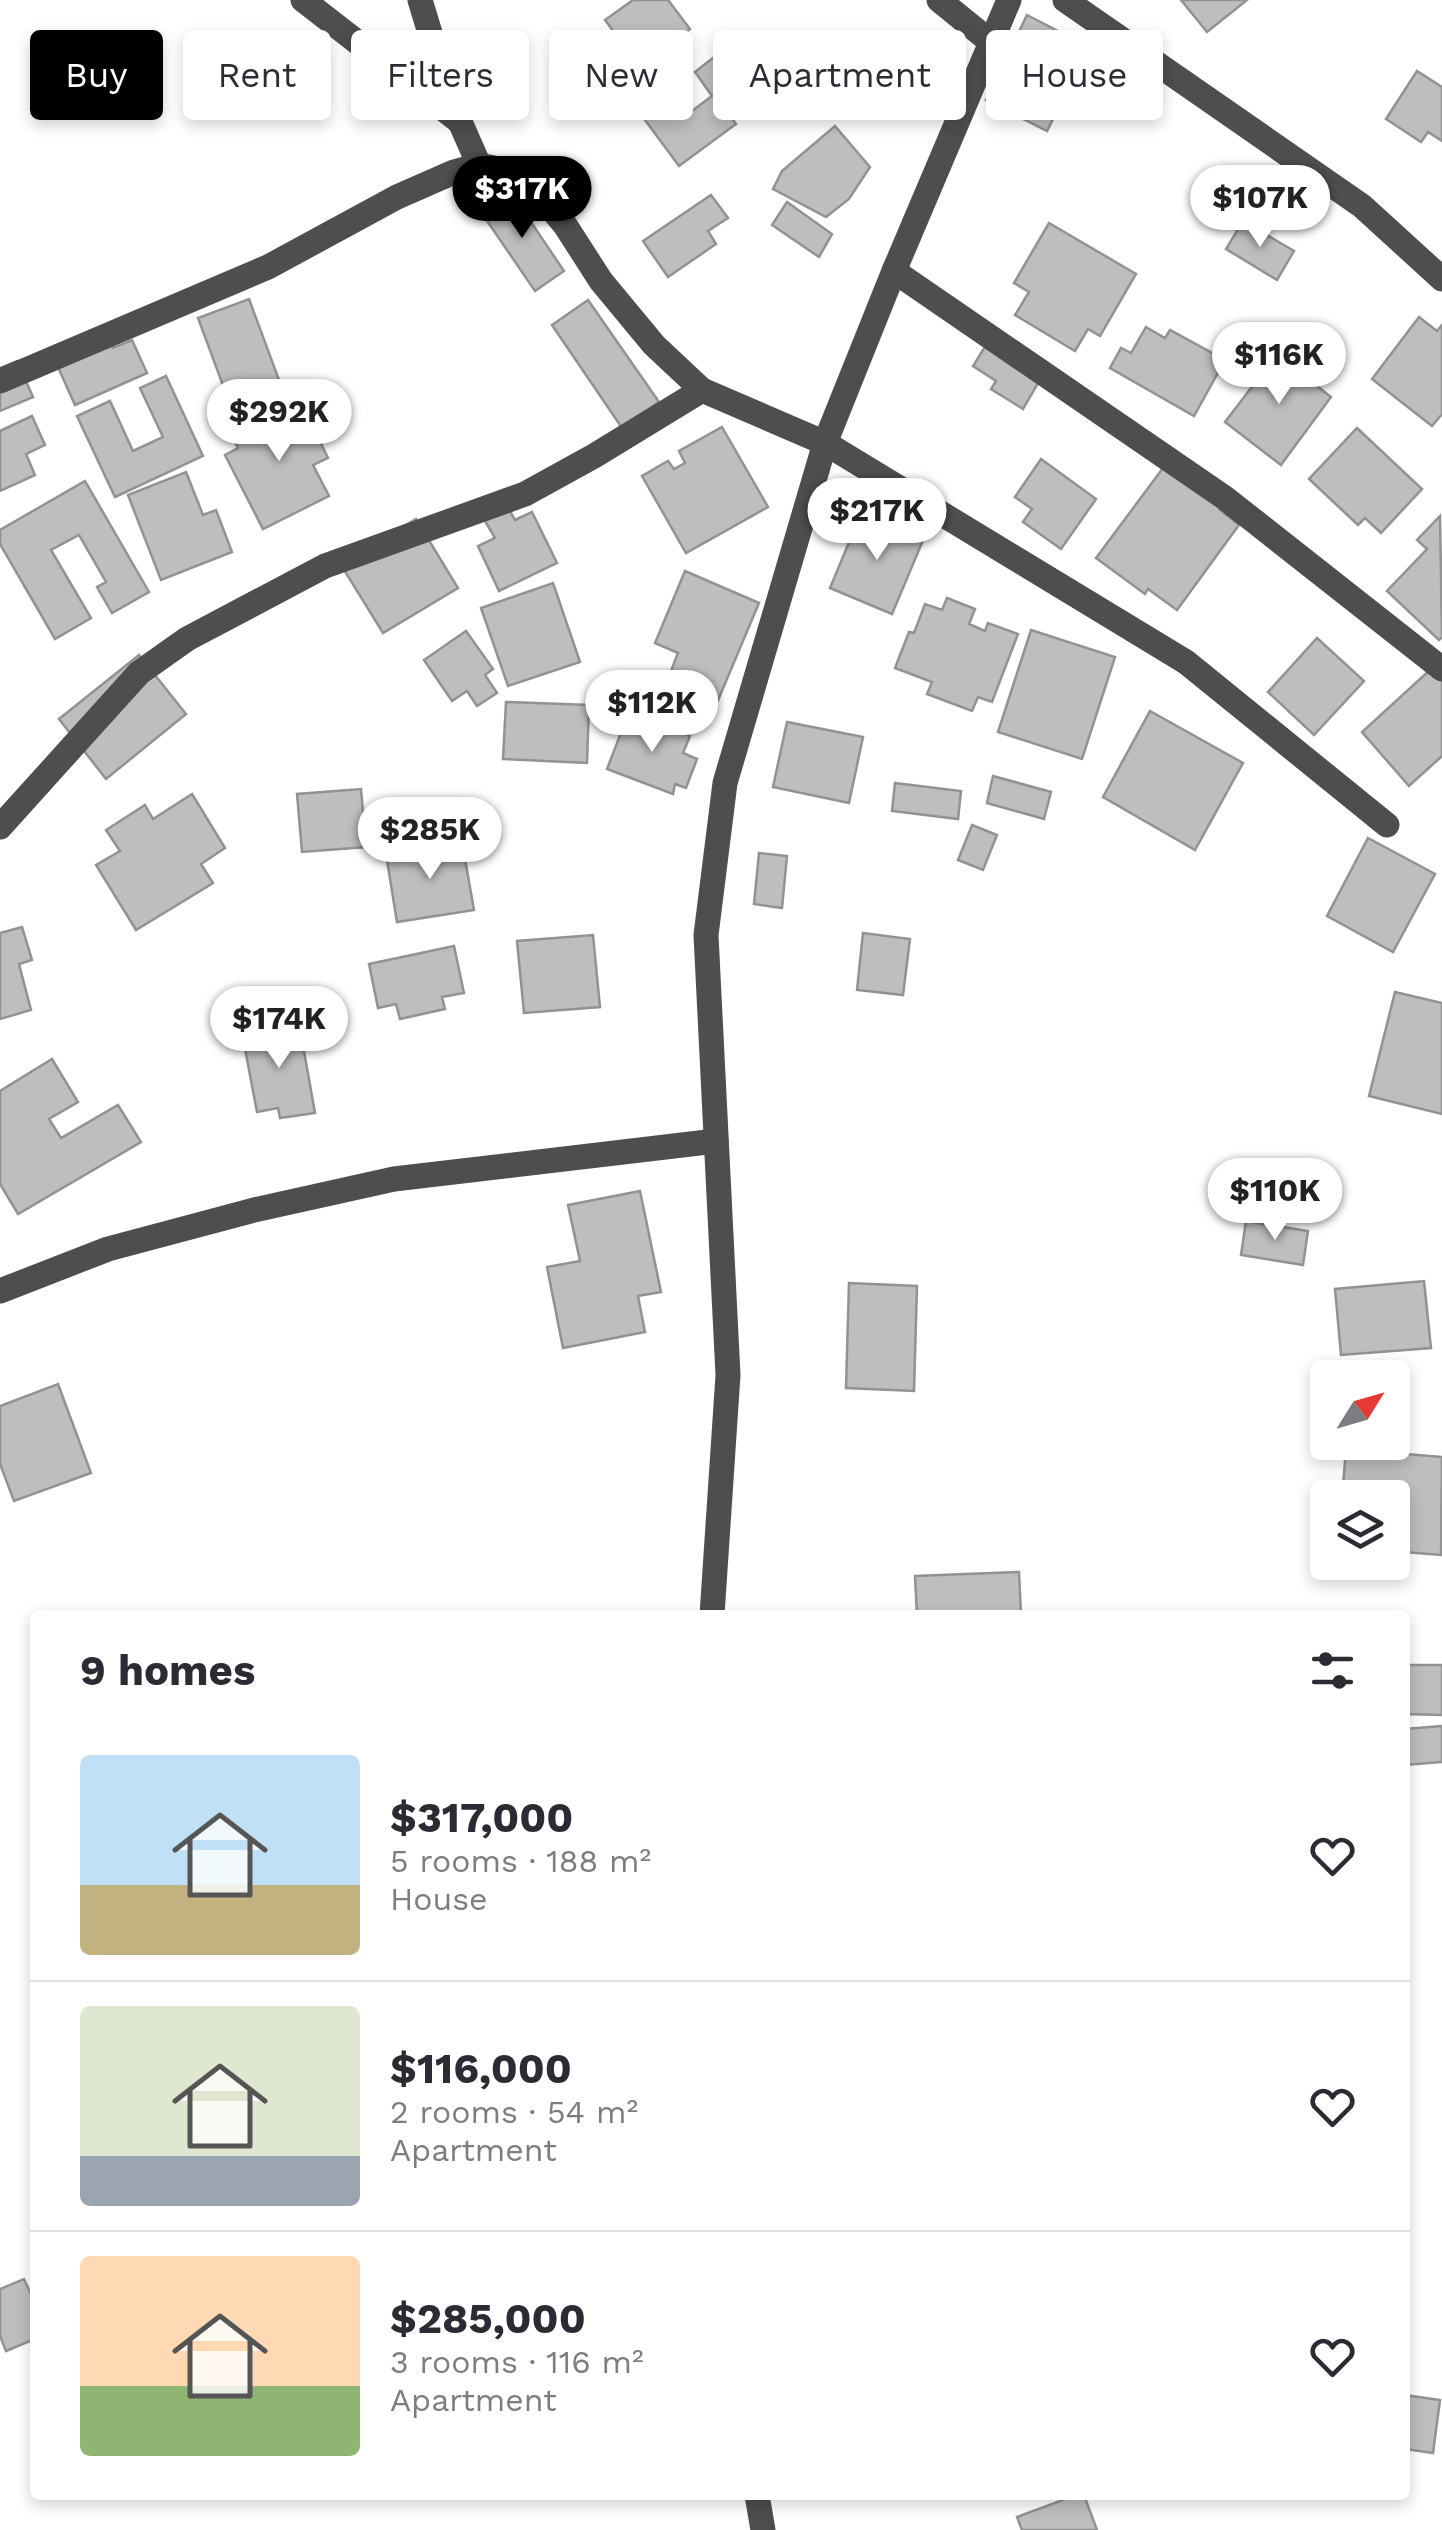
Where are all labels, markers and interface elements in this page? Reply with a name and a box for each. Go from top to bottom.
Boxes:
chip: Buy [30,30,163,120]
chip: Rent [183,30,331,120]
chip: Filters [351,30,529,120]
chip: New [549,30,693,120]
chip: Apartment [713,30,966,120]
chip: House [986,30,1163,120]
pin: $317K [452,156,592,241]
pin: $107K [1190,165,1330,250]
text: $317K [475,169,569,207]
text: $107K [1212,178,1308,216]
pin: $116K [1209,322,1349,407]
text: $116K [1234,335,1324,373]
pin: $292K [209,379,349,464]
text: $292K [229,392,329,430]
pin: $217K [807,478,947,563]
text: $217K [829,491,925,529]
pin: $112K [582,670,722,755]
text: $112K [607,683,697,721]
pin: $285K [360,797,500,882]
text: $285K [380,810,480,848]
pin: $174K [209,986,349,1071]
text: $174K [232,999,326,1037]
pin: $110K [1205,1158,1345,1243]
text: $110K [1230,1171,1320,1209]
north arrow [1310,1360,1410,1460]
map controls [1310,1360,1410,1580]
button: layers [1310,1480,1410,1580]
icon: filters [1305,1643,1360,1698]
text: 9 homes [80,1646,255,1695]
text: $317,000 [390,1793,573,1842]
icon: home [160,1795,280,1915]
icon: heart [1305,1828,1360,1883]
text: 5 rooms · 188 m² [390,1842,651,1880]
text: House [390,1880,488,1918]
text: $116,000 [390,2044,572,2093]
icon: home [160,2046,280,2166]
icon: heart [1305,2079,1360,2134]
text: 2 rooms · 54 m² [390,2093,638,2131]
text: Apartment [390,2131,557,2169]
text: $285,000 [390,2294,586,2343]
icon: home [160,2296,280,2416]
icon: heart [1305,2329,1360,2384]
text: 3 rooms · 116 m² [390,2343,644,2381]
text: Apartment [390,2381,557,2419]

